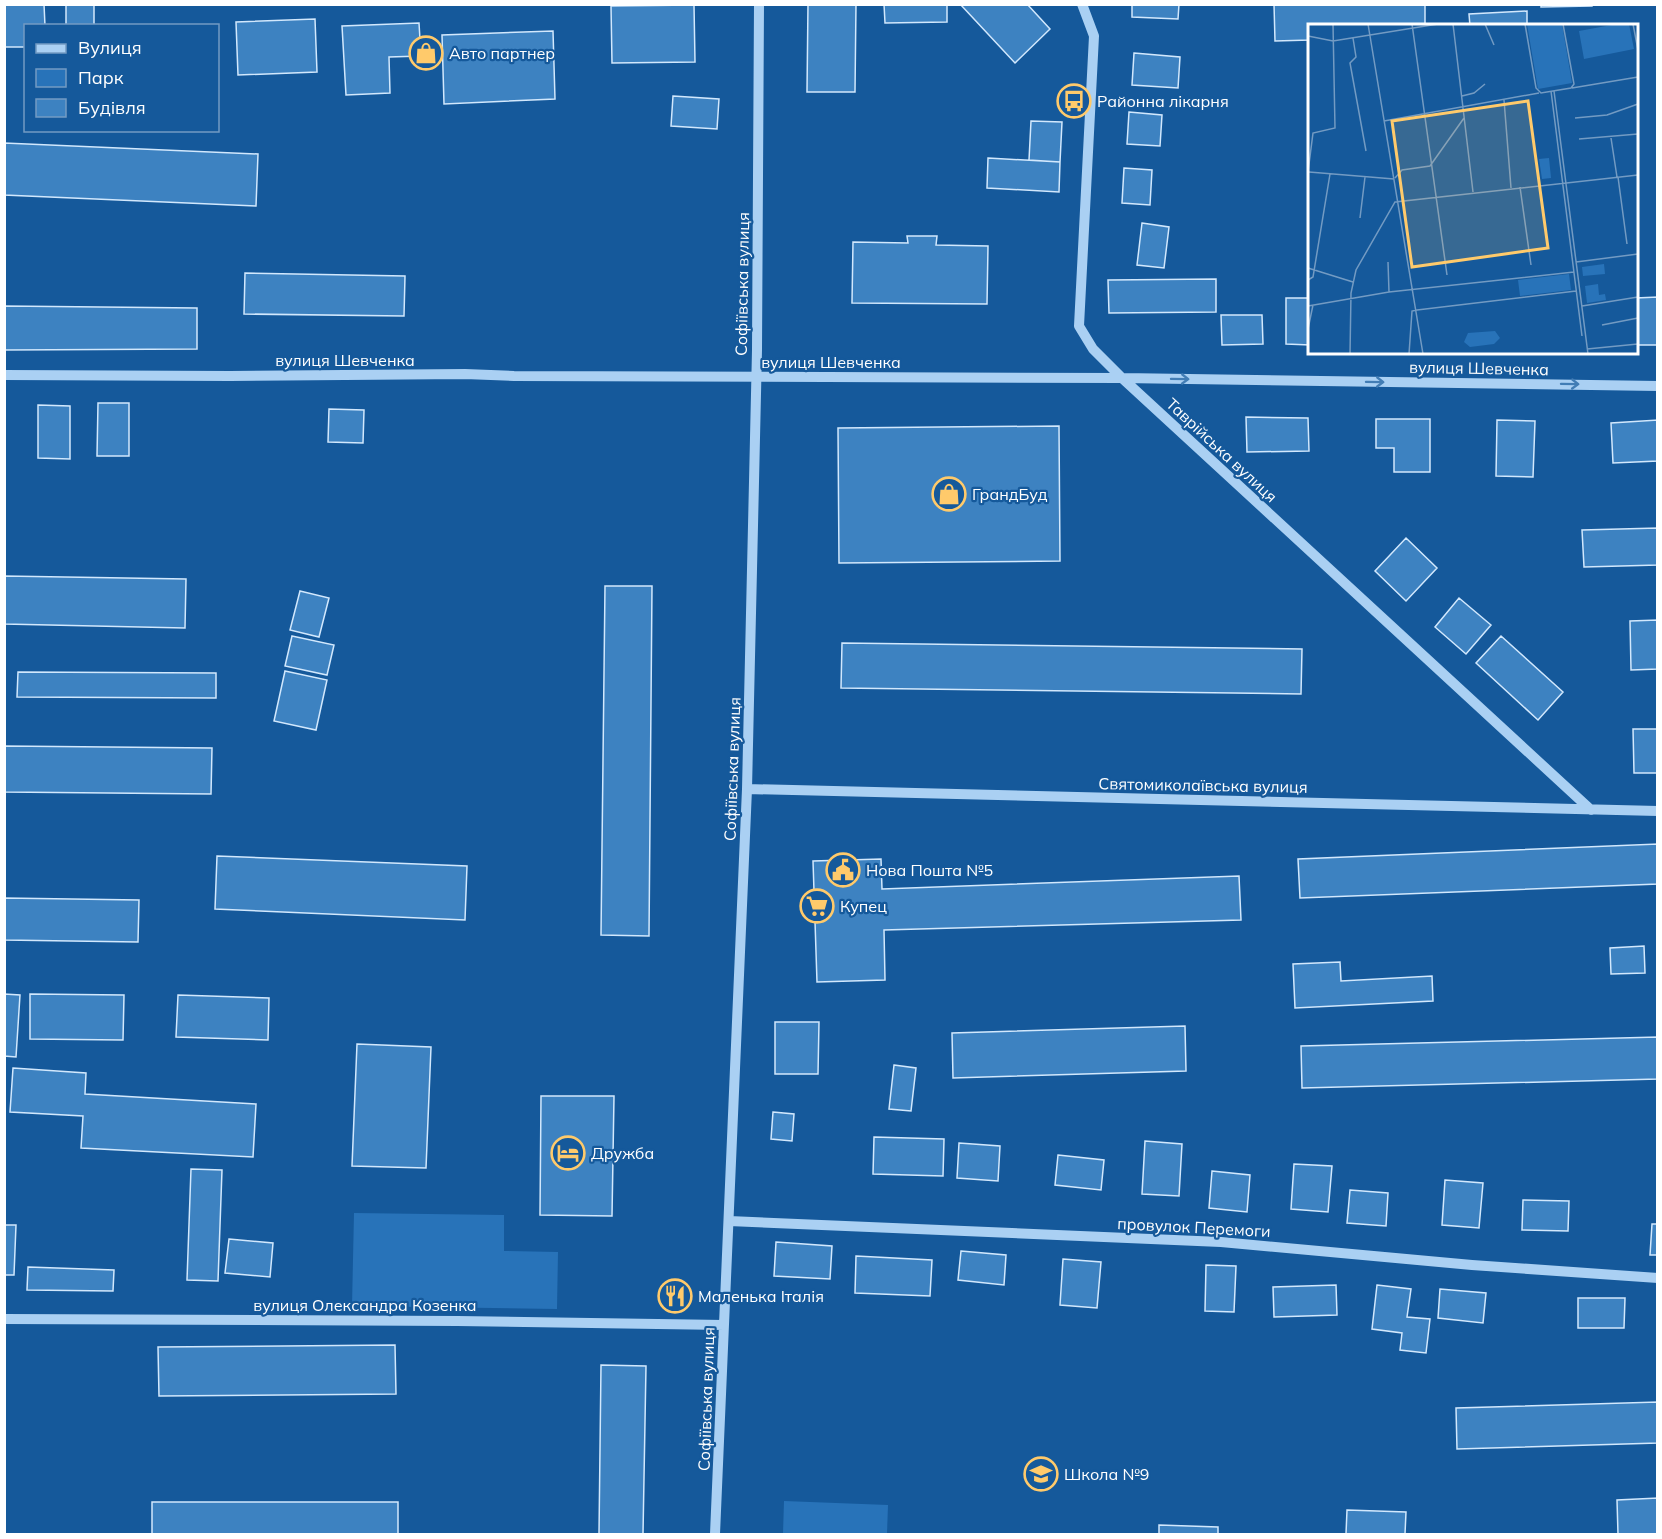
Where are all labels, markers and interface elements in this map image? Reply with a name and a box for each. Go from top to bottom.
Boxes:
legend [24,24,219,132]
inset map [1308,24,1638,354]
shop icon: Авто партнер [408,35,444,71]
text: Вулиця [78,36,142,59]
place label: Авто партнер [449,43,555,63]
text: Парк [78,66,124,89]
bus stop icon: Районна лікарня [1056,83,1092,119]
place label: Районна лікарня [1097,91,1229,111]
text: Будівля [78,96,146,119]
street label: Софіївська вулиця [731,212,753,356]
street label: вулиця Шевченка [275,350,415,370]
street label: вулиця Шевченка [761,352,901,372]
street label: вулиця Шевченка [1409,357,1549,379]
one-way arrow [1170,373,1190,385]
one-way arrow [1365,376,1385,388]
one-way arrow [1560,379,1580,390]
street label: Таврійська вулиця [1162,393,1282,507]
shop icon: ГрандБуд [931,476,967,512]
place label: ГрандБуд [972,484,1048,504]
street label: Софіївська вулиця [719,697,745,841]
street label: Святомиколаївська вулиця [1098,773,1308,797]
public building icon: Нова Пошта №5 [825,852,861,888]
place label: Нова Пошта №5 [866,860,993,880]
supermarket icon: Купец [799,888,835,924]
place label: Купец [840,896,887,916]
hotel icon: Дружба [550,1135,586,1171]
place label: Дружба [591,1143,654,1163]
street label: провулок Перемоги [1117,1213,1271,1241]
restaurant icon: Маленька Італія [657,1278,693,1314]
place label: Маленька Італія [698,1286,824,1306]
street label: вулиця Олександра Козенка [253,1295,477,1315]
street label: Софіївська вулиця [693,1327,719,1471]
school or university icon: Школа №9 [1023,1456,1059,1492]
place label: Школа №9 [1064,1464,1149,1484]

